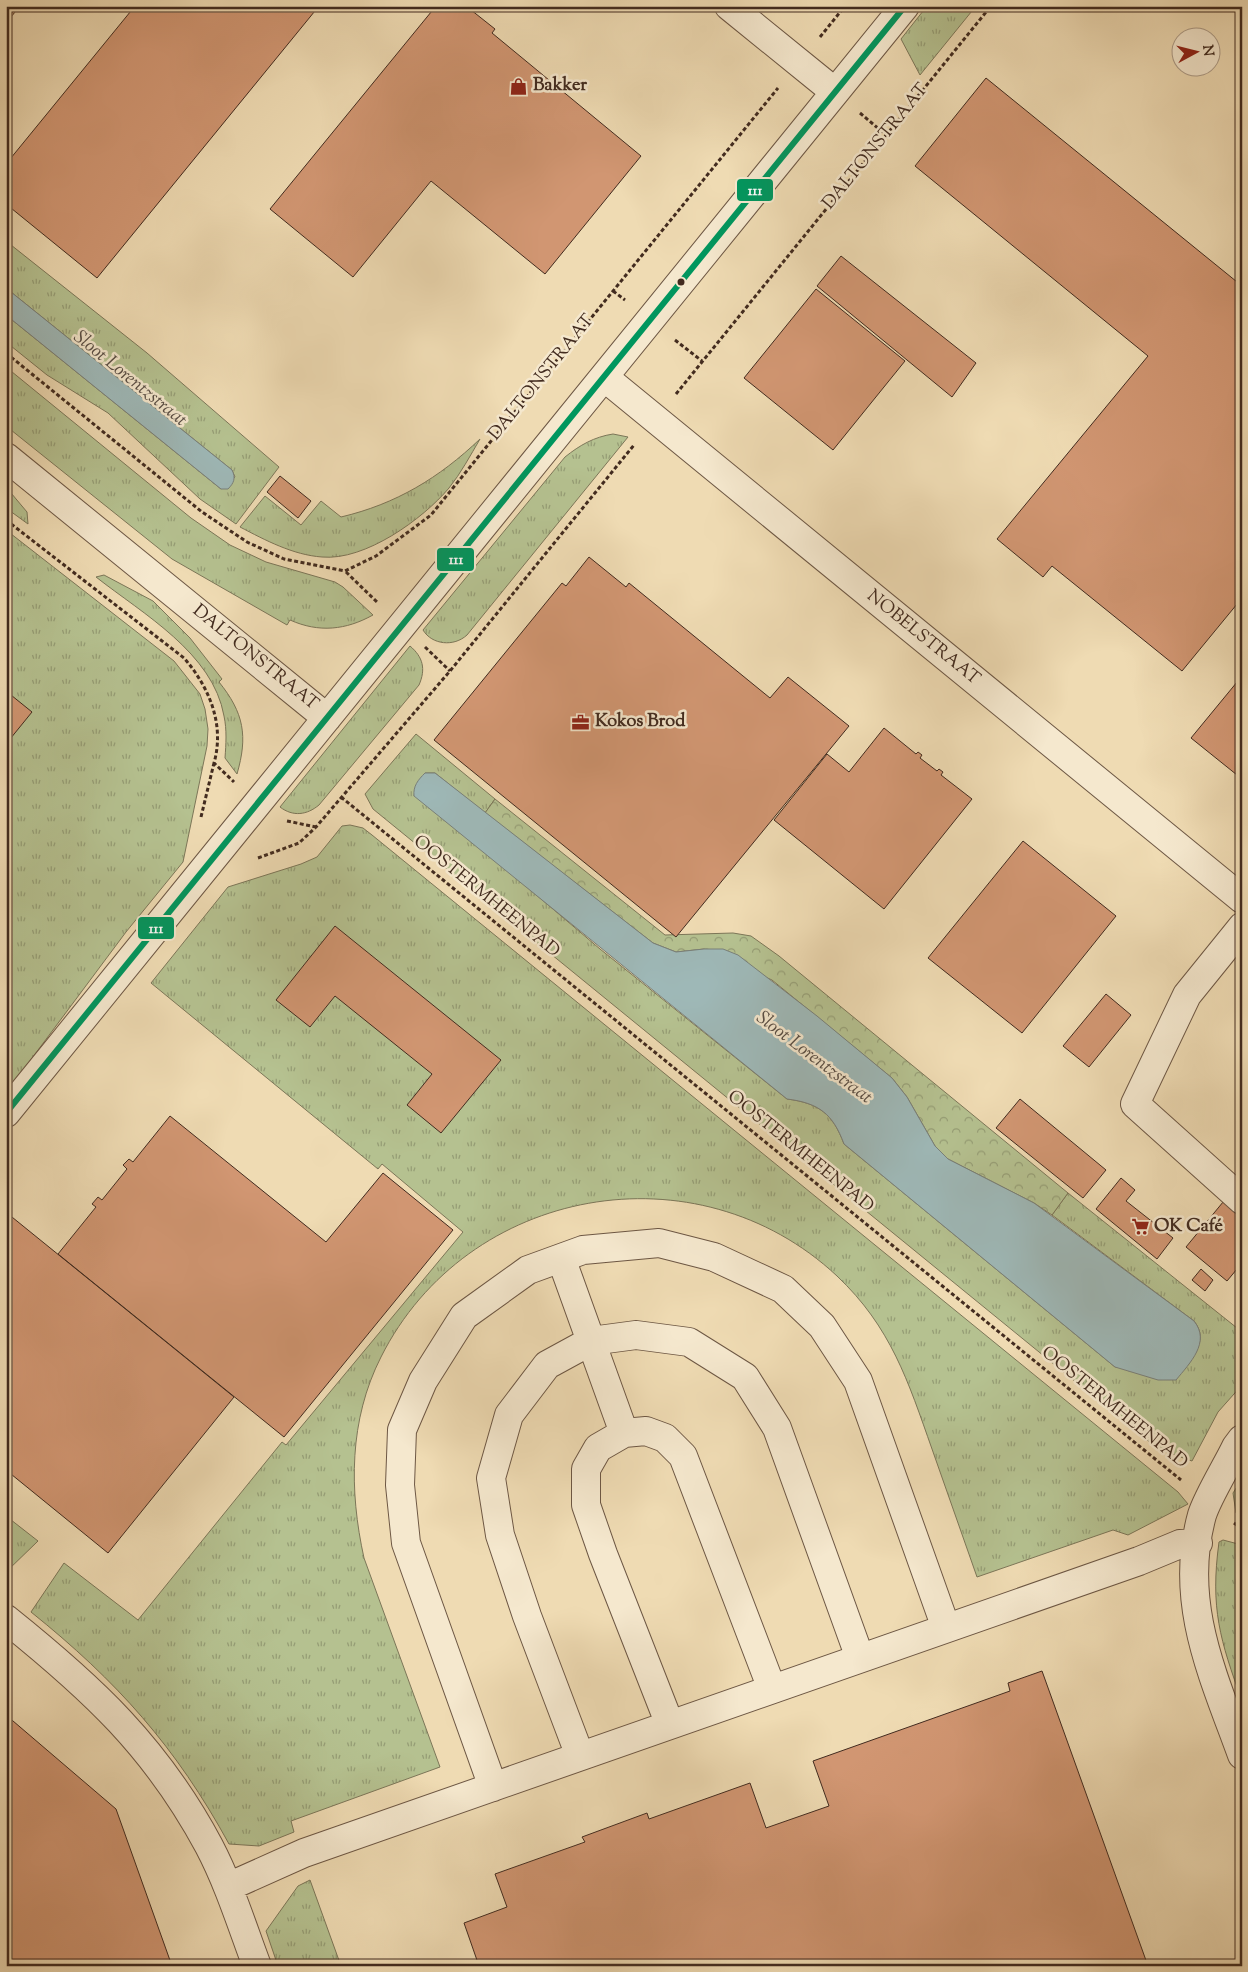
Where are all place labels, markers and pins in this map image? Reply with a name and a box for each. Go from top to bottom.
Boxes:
place label: Bakker [533,73,587,99]
shop icon: Bakker [509,76,529,96]
unlabelled marker [676,277,686,287]
place label: Kokos Brod [595,709,686,735]
office icon: Kokos Brod [571,712,591,732]
place label: OK Café [1154,1214,1224,1240]
supermarket icon: OK Café [1130,1217,1150,1237]

